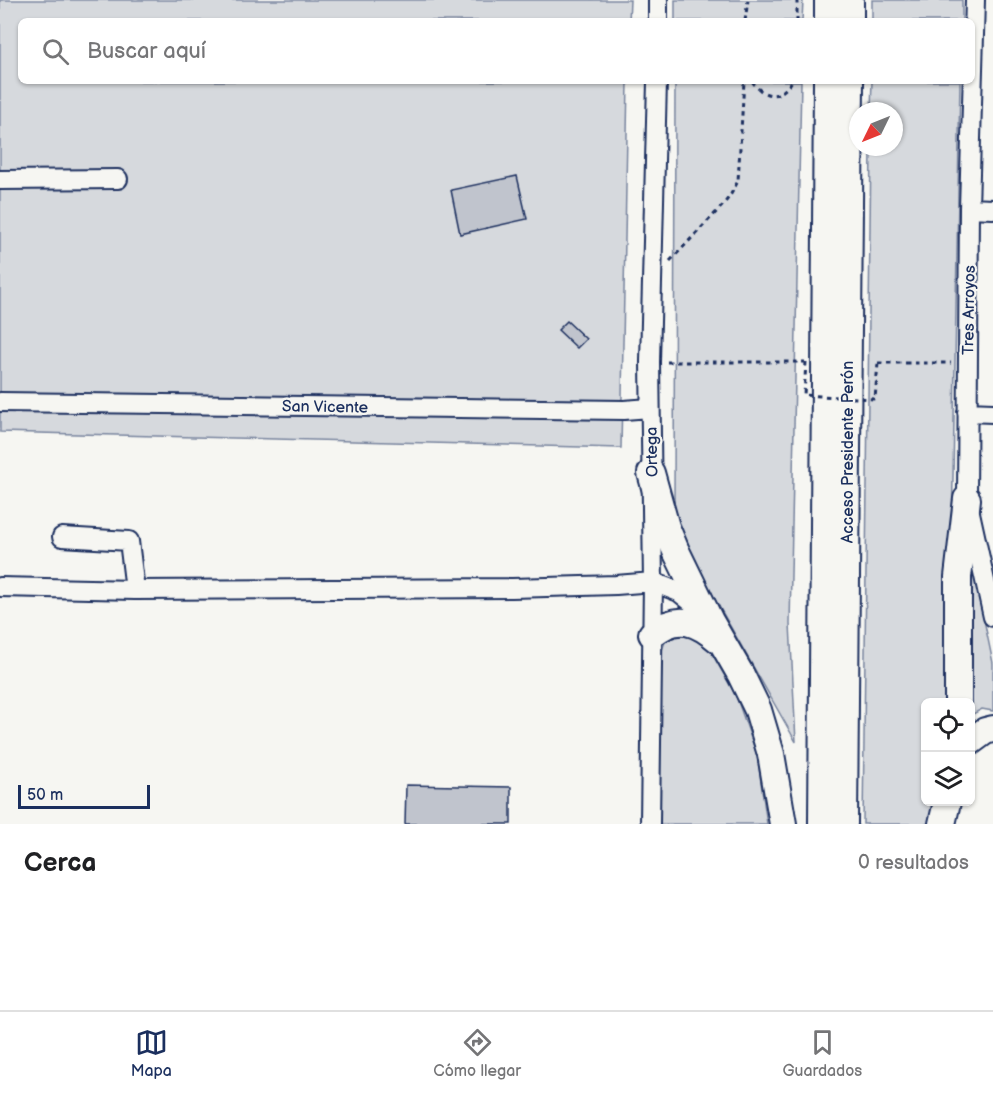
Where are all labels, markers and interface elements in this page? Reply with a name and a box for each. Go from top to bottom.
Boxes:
search box [18,18,975,84]
icon: search [39,35,72,68]
text: Buscar aquí [87,38,206,65]
north arrow [849,102,903,156]
street label: Tres Arroyos [959,265,980,355]
street label: Acceso Presidente Perón [839,361,858,543]
street label: San Vicente [282,397,369,418]
street label: Ortega [643,427,662,477]
map controls [921,698,975,806]
button: locate [921,698,975,752]
button: layers [921,752,975,806]
scale bar [18,782,150,810]
text: 50 m [27,786,63,805]
text: Cerca [24,848,96,879]
text: 0 resultados [858,851,969,875]
tab: Mapa [131,1026,172,1081]
tab: Cómo llegar [433,1026,521,1081]
tab: Guardados [782,1026,862,1081]

